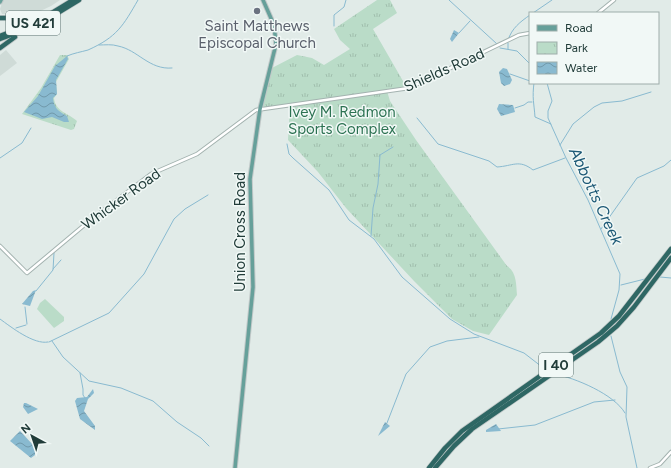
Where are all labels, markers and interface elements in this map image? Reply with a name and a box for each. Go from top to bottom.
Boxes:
marker: Saint Matthews Episcopal Church [252,6,262,16]
road number: US 421 [6,11,60,35]
legend [529,12,659,84]
place label: Saint Matthews Episcopal Church [198,17,316,52]
text: Road [565,21,593,35]
text: Park [565,41,588,55]
street label: Shields Road [401,44,487,96]
text: Water [565,61,597,75]
park label: Ivey M. Redmon Sports Complex [288,103,396,138]
water label: Abbotts Creek [565,143,627,249]
street label: Whicker Road [78,164,164,234]
street label: Union Cross Road [231,172,249,292]
road number: I 40 [539,353,573,377]
north arrow [12,416,52,456]
text: N [18,421,33,436]

